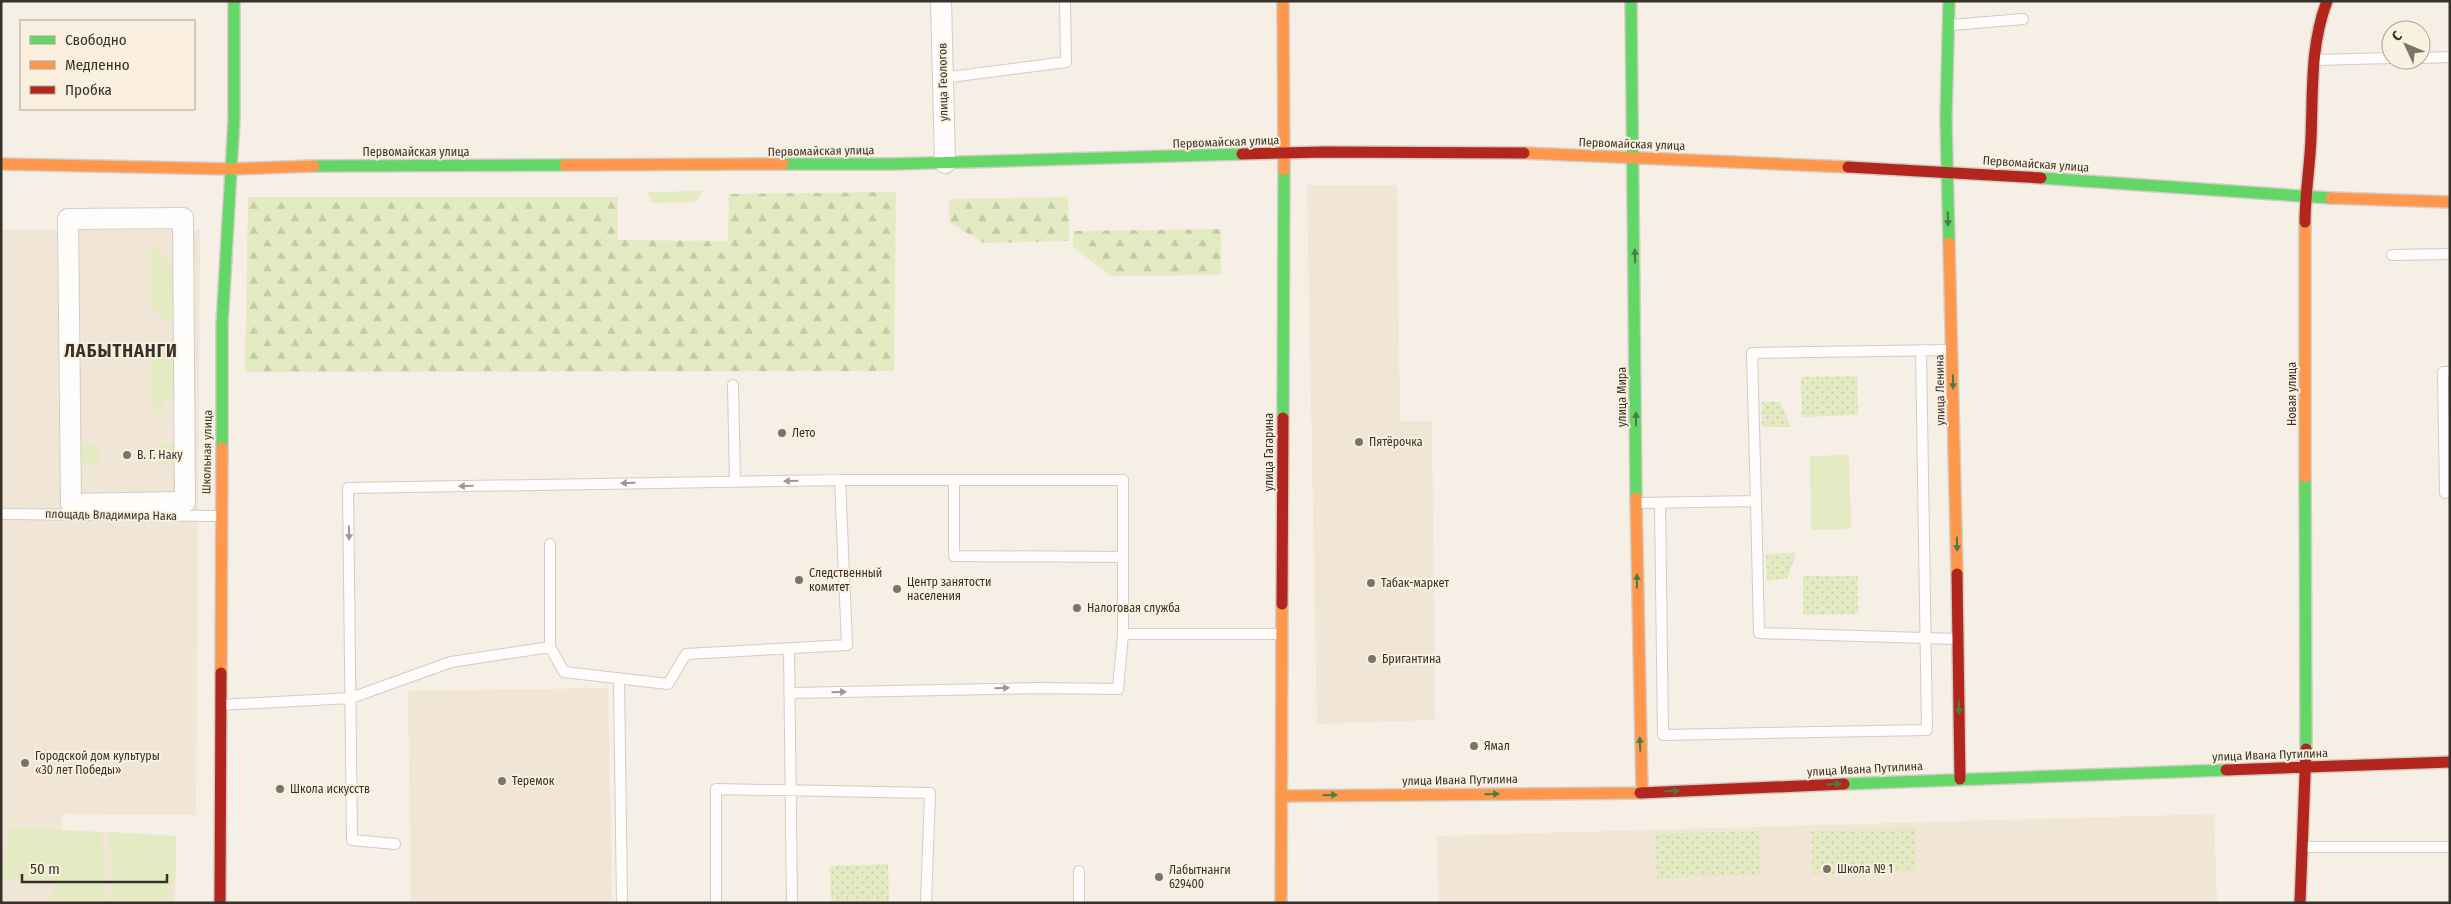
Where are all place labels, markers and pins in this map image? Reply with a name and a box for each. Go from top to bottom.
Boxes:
place label: Лето [792,426,816,440]
marker: Лето [776,427,788,439]
place label: Пятёрочка [1369,435,1423,449]
marker: Пятёрочка [1353,436,1365,448]
place label: В. Г. Наку [137,448,183,462]
marker: В. Г. Наку [121,449,133,461]
place label: Следственный комитет [809,566,882,594]
marker: Следственный комитет [793,574,805,586]
place label: Центр занятости населения [907,575,991,603]
place label: Табак-маркет [1381,576,1449,590]
marker: Табак-маркет [1365,577,1377,589]
marker: Центр занятости населения [891,583,903,595]
place label: Налоговая служба [1087,601,1180,615]
marker: Налоговая служба [1071,602,1083,614]
place label: Бригантина [1382,652,1441,666]
marker: Бригантина [1366,653,1378,665]
place label: Ямал [1484,739,1510,753]
marker: Ямал [1468,740,1480,752]
place label: Городской дом культуры «30 лет Победы» [35,749,160,777]
marker: Городской дом культуры «30 лет Победы» [19,757,31,769]
place label: Теремок [512,774,555,788]
marker: Теремок [496,775,508,787]
place label: Школа искусств [290,782,370,796]
marker: Школа искусств [274,783,286,795]
place label: Школа № 1 [1837,862,1893,876]
place label: Лабытнанги 629400 [1169,863,1231,891]
marker: Школа № 1 [1821,863,1833,875]
marker: Лабытнанги 629400 [1153,871,1165,883]

